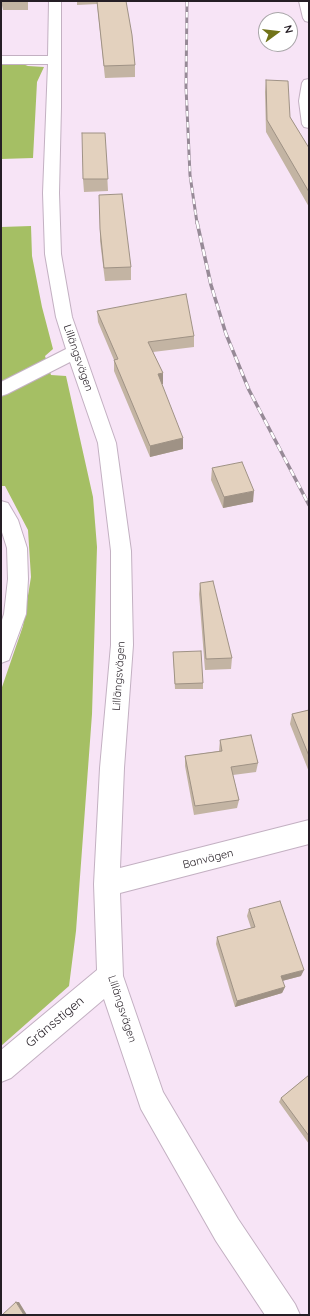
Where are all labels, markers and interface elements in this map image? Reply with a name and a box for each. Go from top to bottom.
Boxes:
north arrow [258,12,298,52]
text: N [281,23,296,35]
street label: Lillängsvägen [60,323,96,393]
street label: Lillängsvägen [110,641,128,711]
street label: Banvägen [181,846,235,872]
street label: Lillängsvägen [105,974,139,1044]
street label: Gränsstigen [23,993,87,1051]

